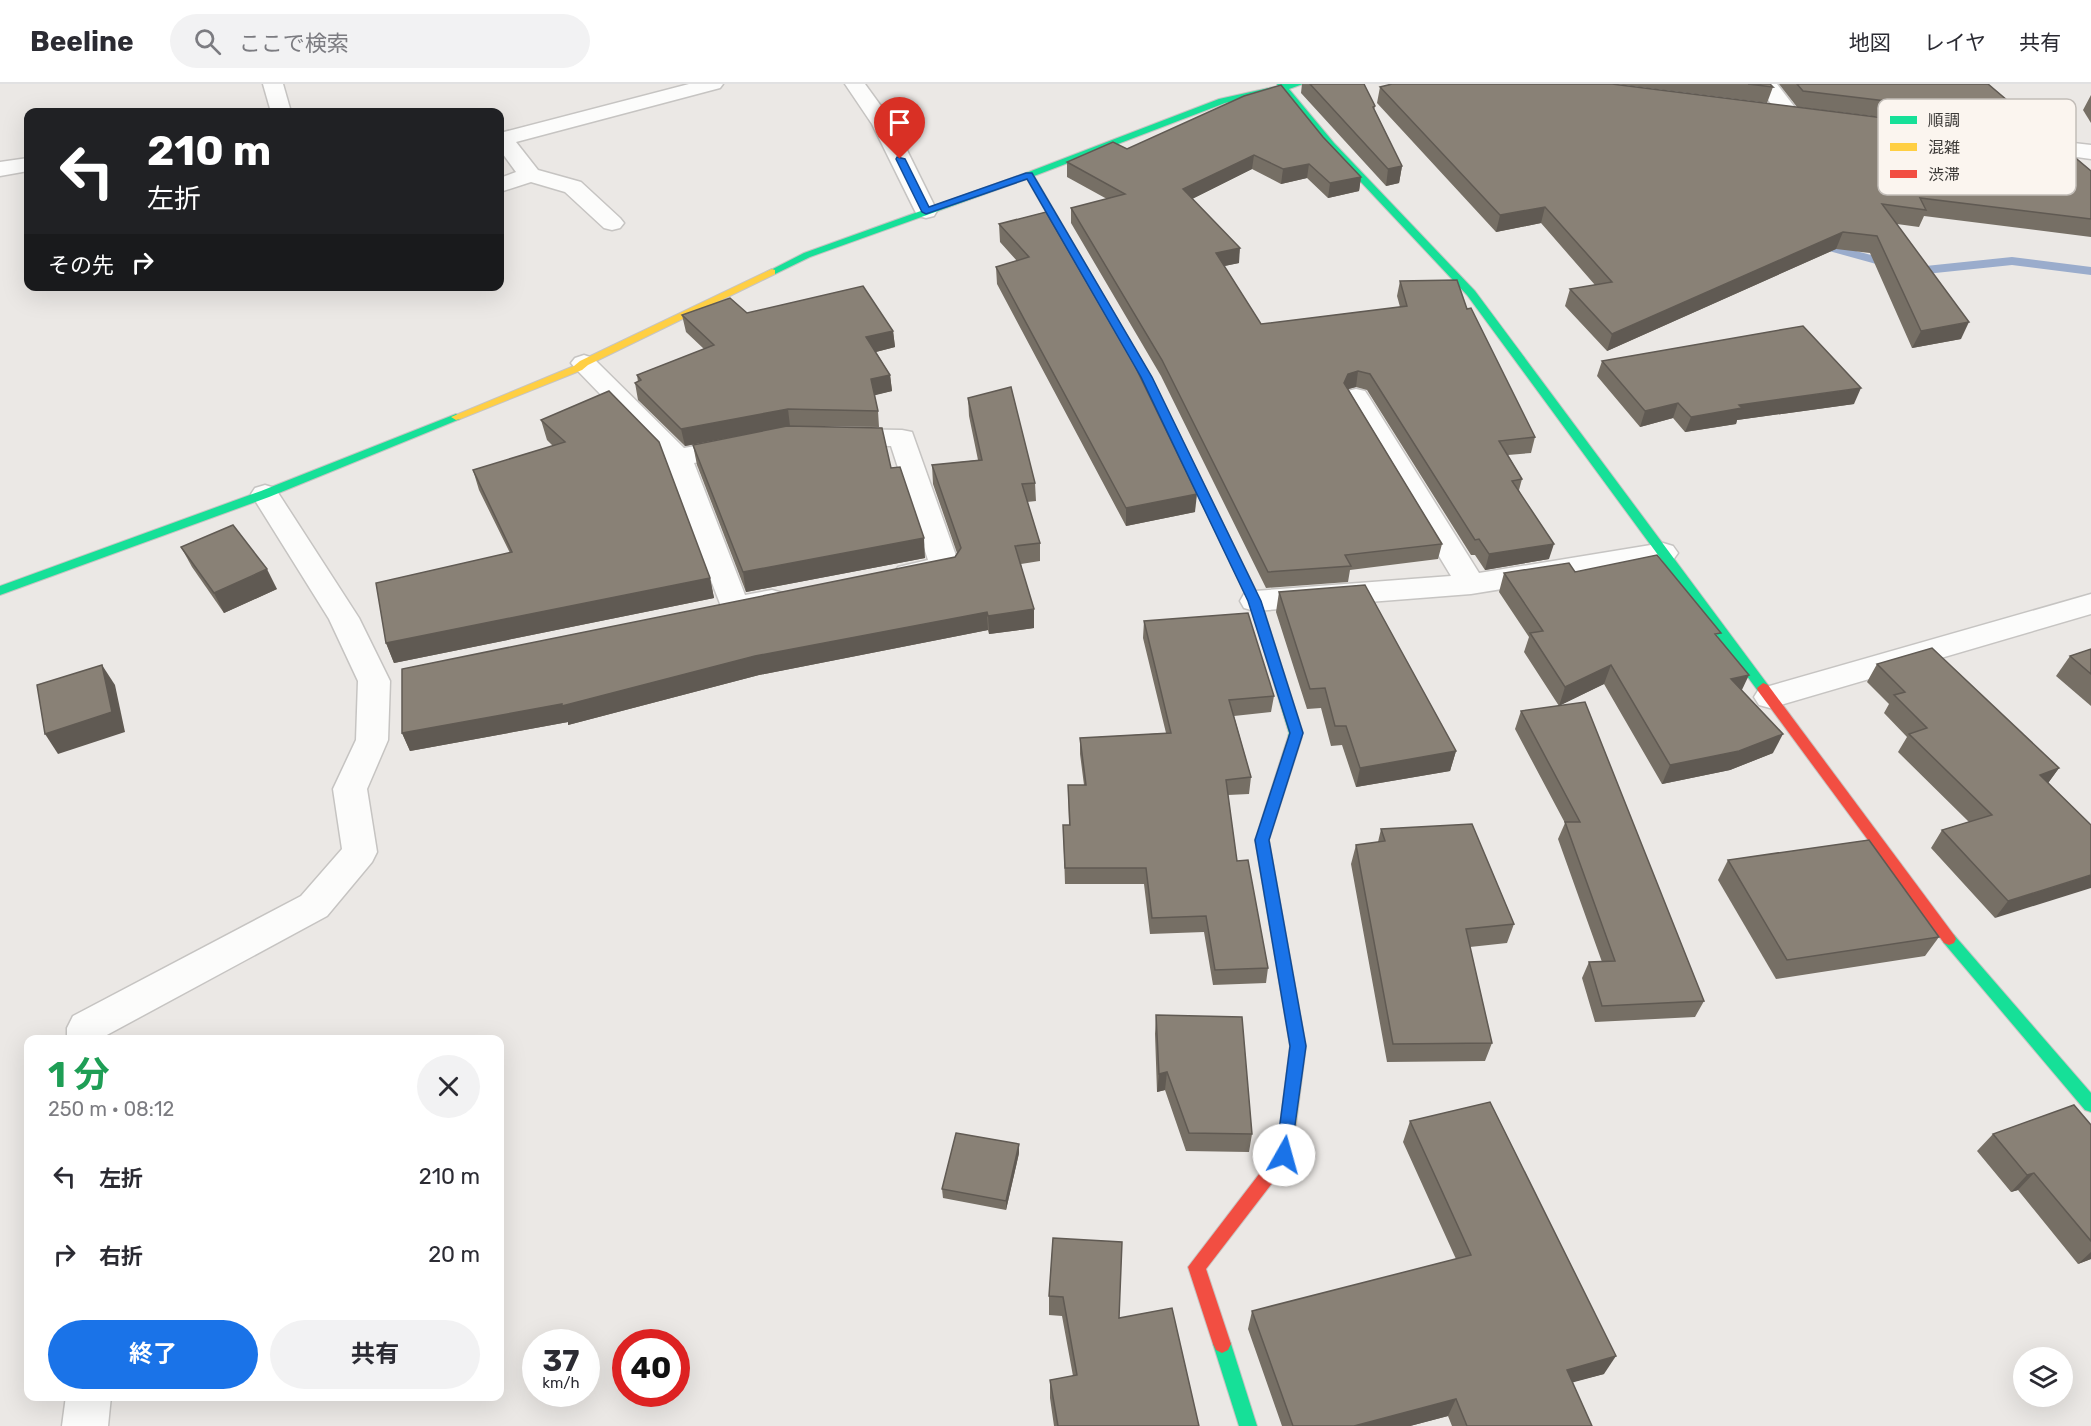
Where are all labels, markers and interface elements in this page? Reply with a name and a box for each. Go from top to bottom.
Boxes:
search box [170,14,590,68]
text: Beeline [30,25,134,58]
icon: search [191,25,224,58]
text: ここで検索 [239,30,349,57]
text: 地図 [1849,30,1891,55]
text: レイヤ [1924,30,1986,55]
text: 共有 [2019,30,2061,55]
pin [874,97,925,159]
legend [1878,99,2076,195]
icon: arrive [883,106,916,139]
text: 順調 [1928,111,1960,130]
text: 210 m [147,126,271,176]
icon: left [48,132,126,210]
text: 混雑 [1928,138,1960,157]
text: 渋滞 [1928,165,1960,184]
text: 左折 [147,183,201,215]
icon: right [126,246,159,279]
text: その先 [48,252,114,279]
text: 1 分 [48,1053,110,1096]
button: close [417,1055,480,1118]
text: 250 m · 08:12 [48,1097,174,1121]
position arrow [1252,1123,1316,1187]
icon: left [48,1160,81,1193]
text: 210 m [419,1163,480,1190]
text: 左折 [99,1165,143,1192]
icon: right [48,1238,81,1271]
text: 20 m [428,1241,480,1268]
text: 右折 [99,1243,143,1270]
button: 終了 [48,1320,258,1389]
button: 共有 [270,1320,480,1389]
speed limit sign: 40 [612,1329,690,1407]
text: 37 [543,1343,579,1379]
map controls [2013,1347,2073,1407]
button: layers [2013,1347,2073,1407]
text: km/h [542,1374,580,1392]

